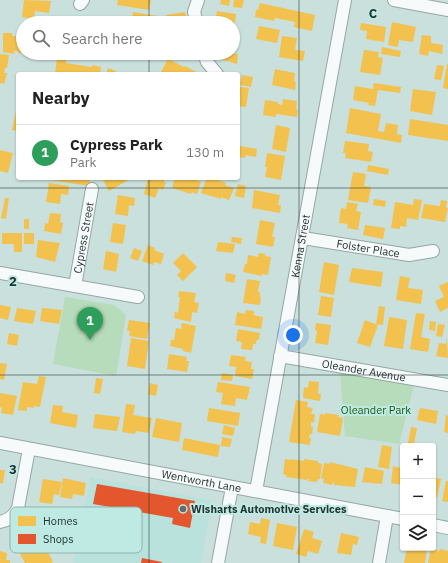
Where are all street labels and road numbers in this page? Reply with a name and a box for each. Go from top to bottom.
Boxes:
street label: Cypress Street [70,201,97,275]
street label: Kenna Street [288,213,313,279]
street label: Folster Place [336,236,401,260]
street label: Oleander Avenue [321,356,407,385]
street label: Wentworth Lane [160,467,242,495]

